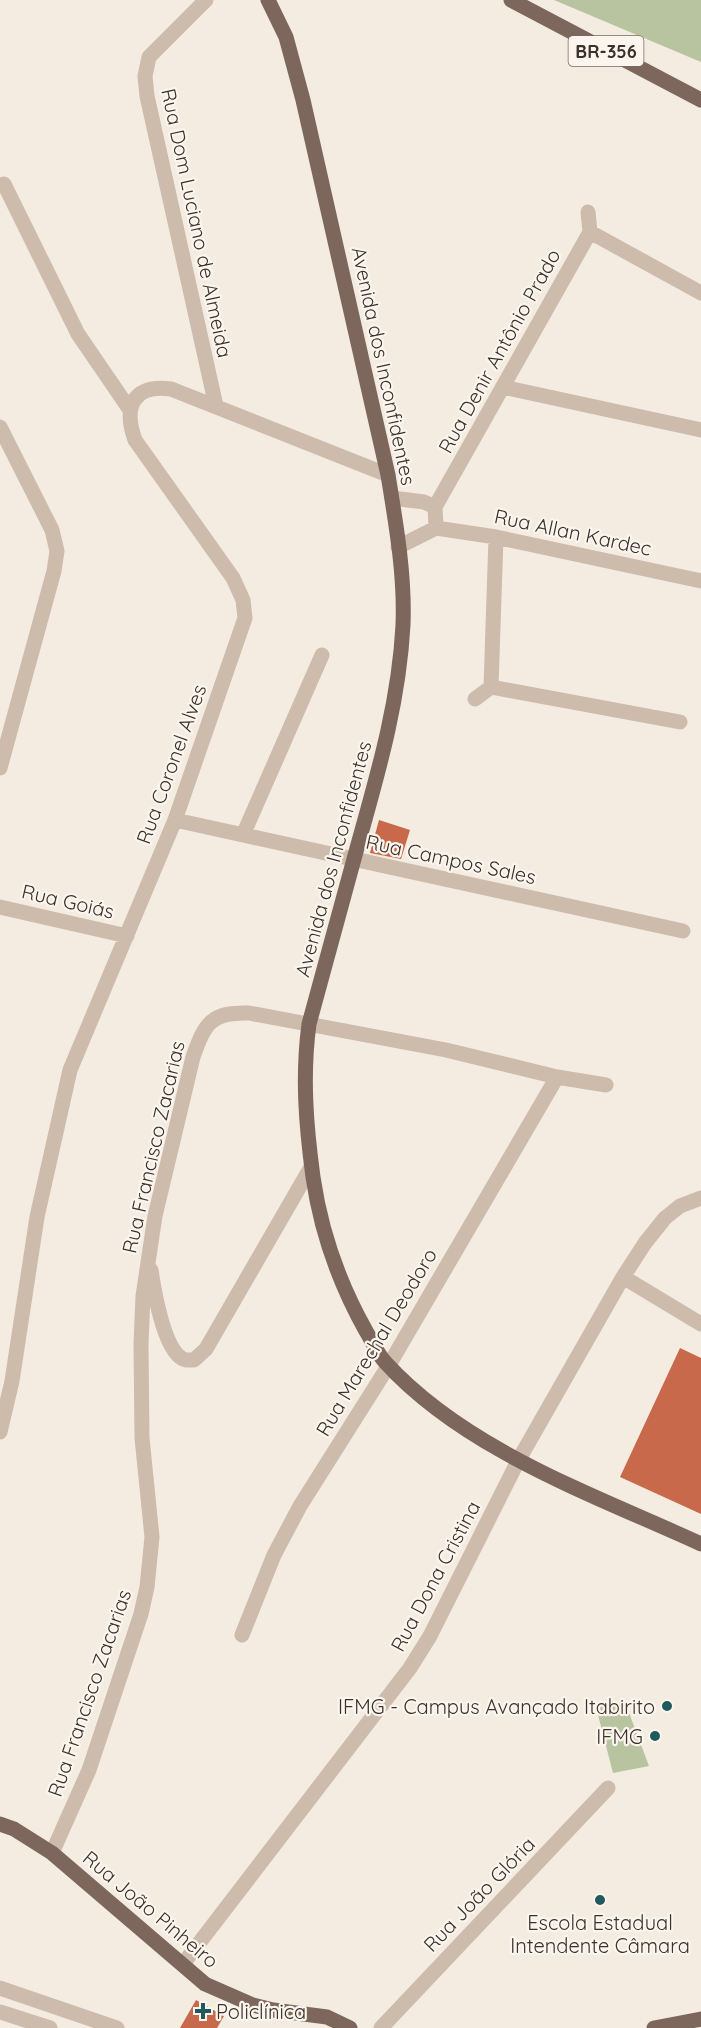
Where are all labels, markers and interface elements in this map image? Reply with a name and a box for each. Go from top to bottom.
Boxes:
road number: BR-356 [568,36,644,66]
street label: Rua Dom Luciano de Almeida [156,86,238,360]
street label: Avenida dos Inconfidentes [347,245,421,487]
street label: Rua Denir Antônio Prado [432,245,566,457]
street label: Rua Allan Kardec [492,503,654,561]
street label: Rua Coronel Alves [131,681,211,847]
street label: Avenida dos Inconfidentes [289,738,377,980]
street label: Rua Campos Sales [364,829,538,889]
street label: Rua Goiás [19,878,117,924]
street label: Rua Francisco Zacarias [116,1038,190,1256]
street label: Rua Marechal Deodoro [310,1244,442,1440]
street label: Rua Dona Cristina [385,1496,485,1656]
street label: Rua Francisco Zacarias [42,1586,136,1800]
place label: IFMG - Campus Avançado Itabirito [338,1694,655,1719]
marker: IFMG - Campus Avançado Itabirito [660,1699,674,1713]
place label: IFMG [596,1724,643,1749]
marker: IFMG [648,1729,662,1743]
street label: Rua João Glória [418,1831,540,1957]
street label: Rua João Pinheiro [78,1845,224,1973]
marker: Escola Estadual Intendente Câmara [593,1893,607,1907]
place label: Escola Estadual Intendente Câmara [510,1910,690,1958]
place label: Policlínica [216,1999,306,2024]
marker: Policlínica [194,2002,212,2020]

